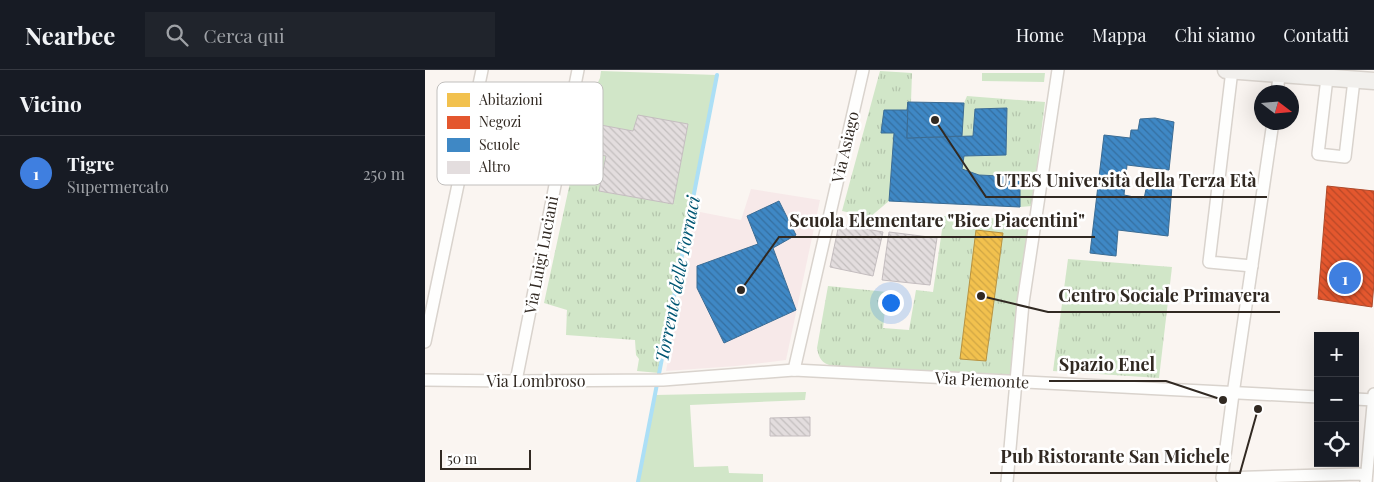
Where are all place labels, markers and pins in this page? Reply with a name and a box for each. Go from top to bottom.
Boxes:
callout: UTES Università della Terza Età [986,164,1267,197]
callout: Scuola Elementare "Bice Piacentini" [779,204,1095,237]
pin: 1 [1329,259,1361,297]
callout: Centro Sociale Primavera [1048,279,1280,312]
callout: Spazio Enel [1049,348,1166,381]
callout: Pub Ristorante San Michele [990,440,1240,473]

